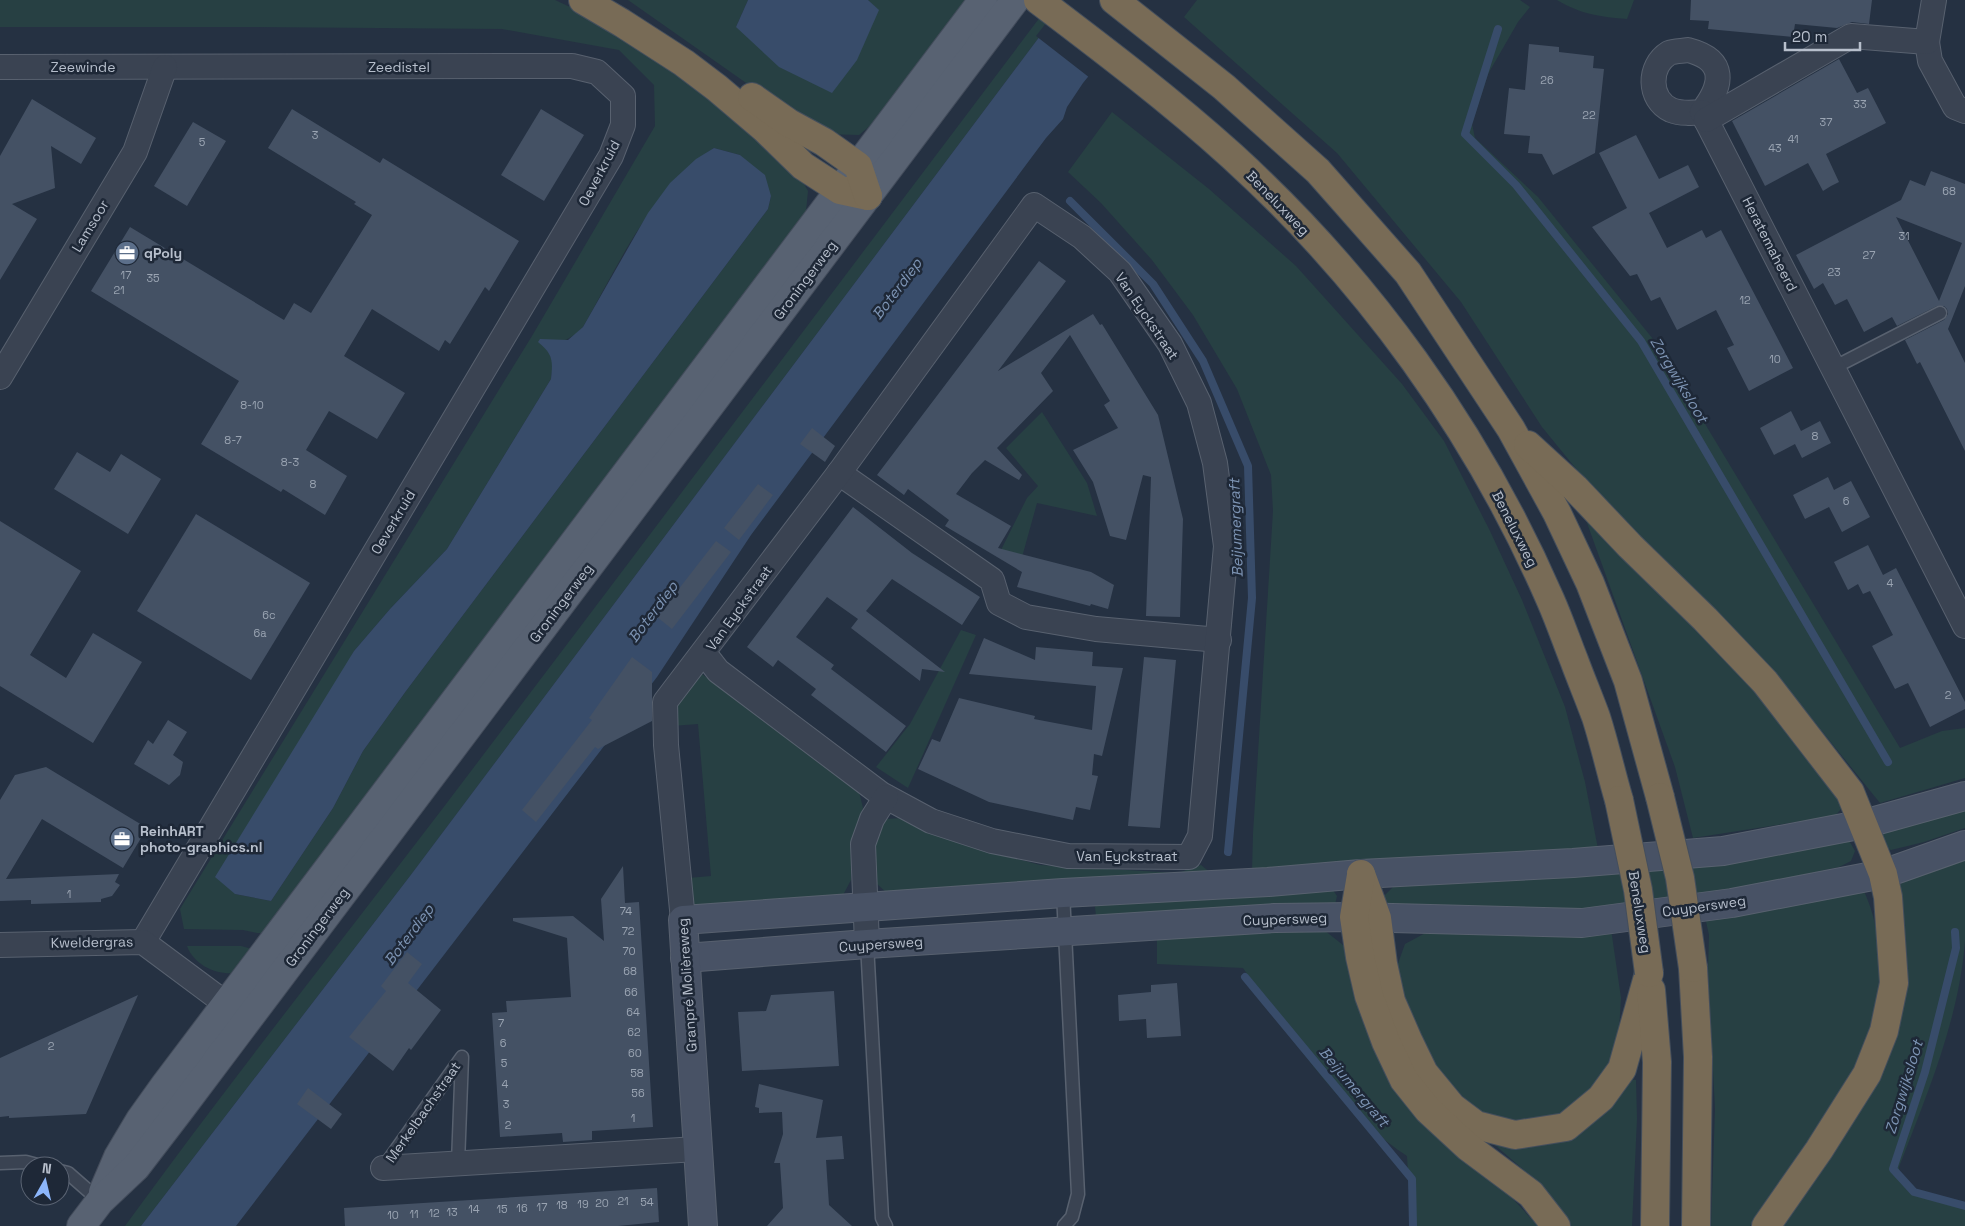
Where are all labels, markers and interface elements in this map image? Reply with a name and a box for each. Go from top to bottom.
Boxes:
scale bar [1785,20,1860,52]
text: 20 m [1792,27,1827,46]
street label: Zeewinde [51,58,115,76]
street label: Zeedistel [368,58,430,76]
house number: 26 [1540,73,1554,87]
house number: 33 [1853,97,1867,111]
house number: 22 [1582,108,1596,122]
house number: 37 [1820,115,1832,129]
house number: 3 [312,128,319,142]
house number: 41 [1787,132,1799,146]
house number: 5 [199,135,206,149]
street label: Oeverkruid [574,137,624,209]
house number: 43 [1768,141,1782,155]
street label: Beneluxweg [1243,167,1313,239]
house number: 68 [1942,184,1956,198]
street label: Heratemaheerd [1738,194,1802,294]
street label: Lamsoor [67,197,113,255]
house number: 31 [1898,229,1910,243]
street label: Groningerweg [769,237,841,323]
office icon: qPoly [114,240,140,266]
place label: qPoly [144,244,182,262]
house number: 27 [1863,248,1875,262]
water label: Boterdiep [867,253,927,323]
house number: 23 [1827,265,1841,279]
house number: 17 [121,268,131,282]
street label: Van Eyckstraat [1111,269,1183,363]
house number: 35 [146,271,160,285]
house number: 21 [113,283,125,297]
house number: 12 [1739,293,1751,307]
water label: Zorgwijksloot [1646,333,1714,428]
house number: 10 [1769,352,1781,366]
house number: 8-10 [240,398,264,412]
house number: 8 [1812,429,1819,443]
house number: 8-7 [224,433,242,447]
house number: 8-3 [281,455,300,469]
water label: Beijumergraft [1224,476,1247,578]
house number: 8 [310,477,317,491]
street label: Oeverkruid [367,486,419,558]
street label: Beneluxweg [1488,488,1542,570]
house number: 6 [1843,494,1850,508]
street label: Groningerweg [525,560,597,646]
street label: Van Eyckstraat [702,562,776,654]
water label: Boterdiep [623,576,683,646]
house number: 4 [1887,576,1894,590]
house number: 6c [262,608,276,622]
house number: 6a [253,626,267,640]
house number: 2 [1945,688,1952,702]
place label: ReinhART photo-graphics.nl [140,822,262,856]
office icon: ReinhART photo-graphics.nl [109,826,135,852]
street label: Van Eyckstraat [1076,847,1178,865]
street label: Beneluxweg [1625,870,1655,954]
street label: Groningerweg [281,884,353,970]
house number: 1 [67,887,71,901]
street label: Cuypersweg [1661,891,1747,921]
water label: Boterdiep [379,899,439,969]
house number: 74 [620,904,632,918]
street label: Cuypersweg [1243,909,1327,929]
street label: Granpré Molièreweg [673,917,701,1053]
house number: 72 [622,924,635,938]
street label: Kweldergras [50,932,134,952]
street label: Cuypersweg [838,932,924,956]
house number: 70 [622,944,636,958]
house number: 68 [623,964,637,978]
house number: 66 [624,985,638,999]
house number: 64 [626,1005,640,1019]
house number: 7 [498,1016,504,1030]
house number: 62 [627,1025,641,1039]
house number: 6 [500,1036,507,1050]
water label: Zorgwijksloot [1880,1036,1927,1136]
house number: 2 [48,1039,55,1053]
water label: Beijumergraft [1315,1043,1395,1132]
house number: 60 [628,1046,642,1060]
house number: 5 [501,1056,508,1070]
street label: Merkelbachstraat [381,1058,465,1166]
house number: 58 [630,1066,644,1080]
house number: 4 [502,1077,509,1091]
house number: 56 [631,1086,645,1100]
house number: 3 [503,1097,510,1111]
house number: 1 [631,1111,635,1125]
house number: 2 [505,1118,512,1132]
north arrow [20,1156,70,1206]
text: N [41,1159,53,1178]
house number: 21 [617,1194,629,1208]
house number: 54 [640,1195,654,1209]
house number: 20 [595,1196,609,1210]
house number: 19 [577,1197,589,1211]
house number: 18 [556,1198,568,1212]
house number: 17 [537,1200,547,1214]
house number: 16 [516,1201,528,1215]
house number: 14 [468,1202,480,1216]
house number: 15 [496,1202,508,1216]
house number: 13 [446,1205,458,1219]
house number: 12 [428,1206,440,1220]
house number: 11 [409,1207,419,1221]
house number: 10 [387,1208,399,1222]

